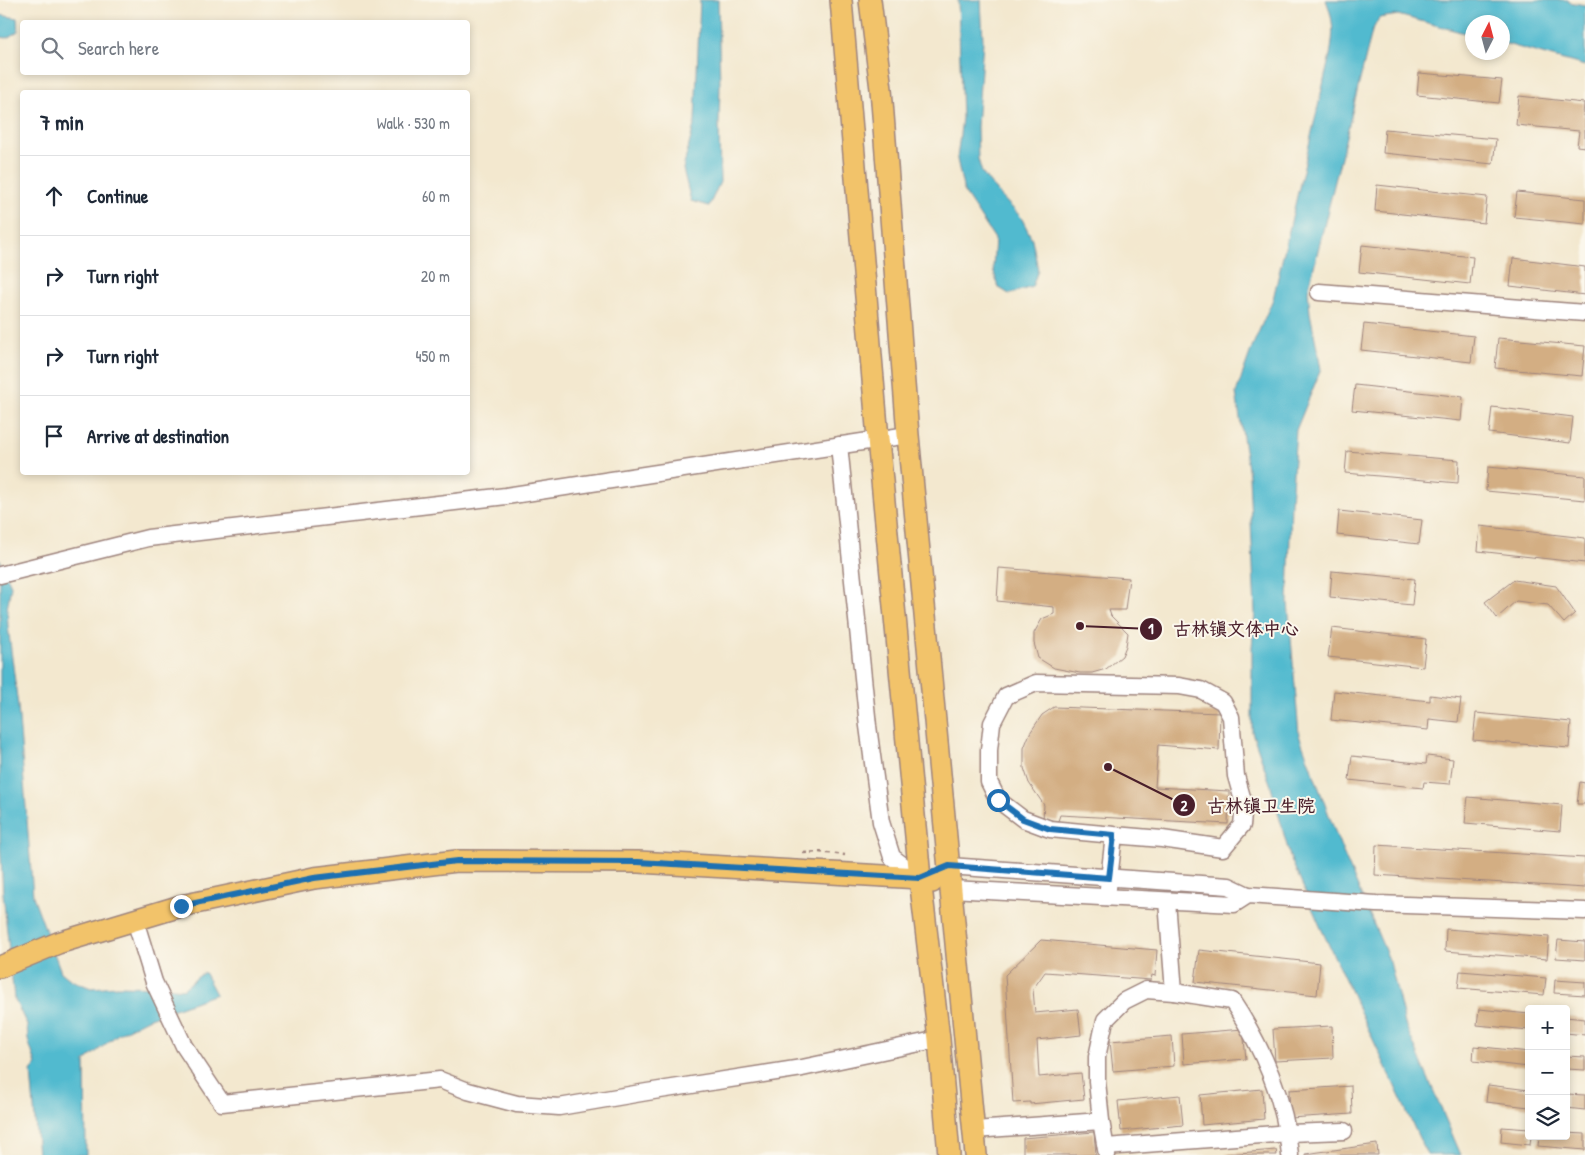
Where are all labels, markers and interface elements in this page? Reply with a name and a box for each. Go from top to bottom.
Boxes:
north arrow [1465,15,1510,60]
search box [20,20,470,75]
icon: search [38,34,66,62]
text: Search here [78,35,159,61]
text: 7 min [40,108,84,137]
text: Walk · 530 m [377,112,450,134]
icon: ahead [40,182,68,210]
text: Continue [87,183,148,209]
text: 60 m [422,185,450,207]
icon: right [40,262,68,290]
text: Turn right [87,263,158,289]
text: 20 m [421,265,450,287]
icon: right [40,342,68,370]
text: Turn right [87,343,158,369]
text: 450 m [416,345,450,367]
icon: arrive [40,422,68,450]
text: Arrive at destination [87,423,229,449]
callout: 古林镇文体中心 [1138,613,1309,646]
text: 古林镇文体中心 [1173,616,1299,641]
text: 1 [1148,618,1154,639]
route start [987,789,1010,812]
callout: 古林镇卫生院 [1172,789,1325,822]
text: 古林镇卫生院 [1207,793,1315,818]
text: 2 [1180,795,1188,816]
route end [170,895,193,918]
map controls [1525,1005,1570,1140]
button: + [1525,1005,1570,1050]
button: − [1525,1050,1570,1095]
button: layers [1525,1095,1570,1140]

